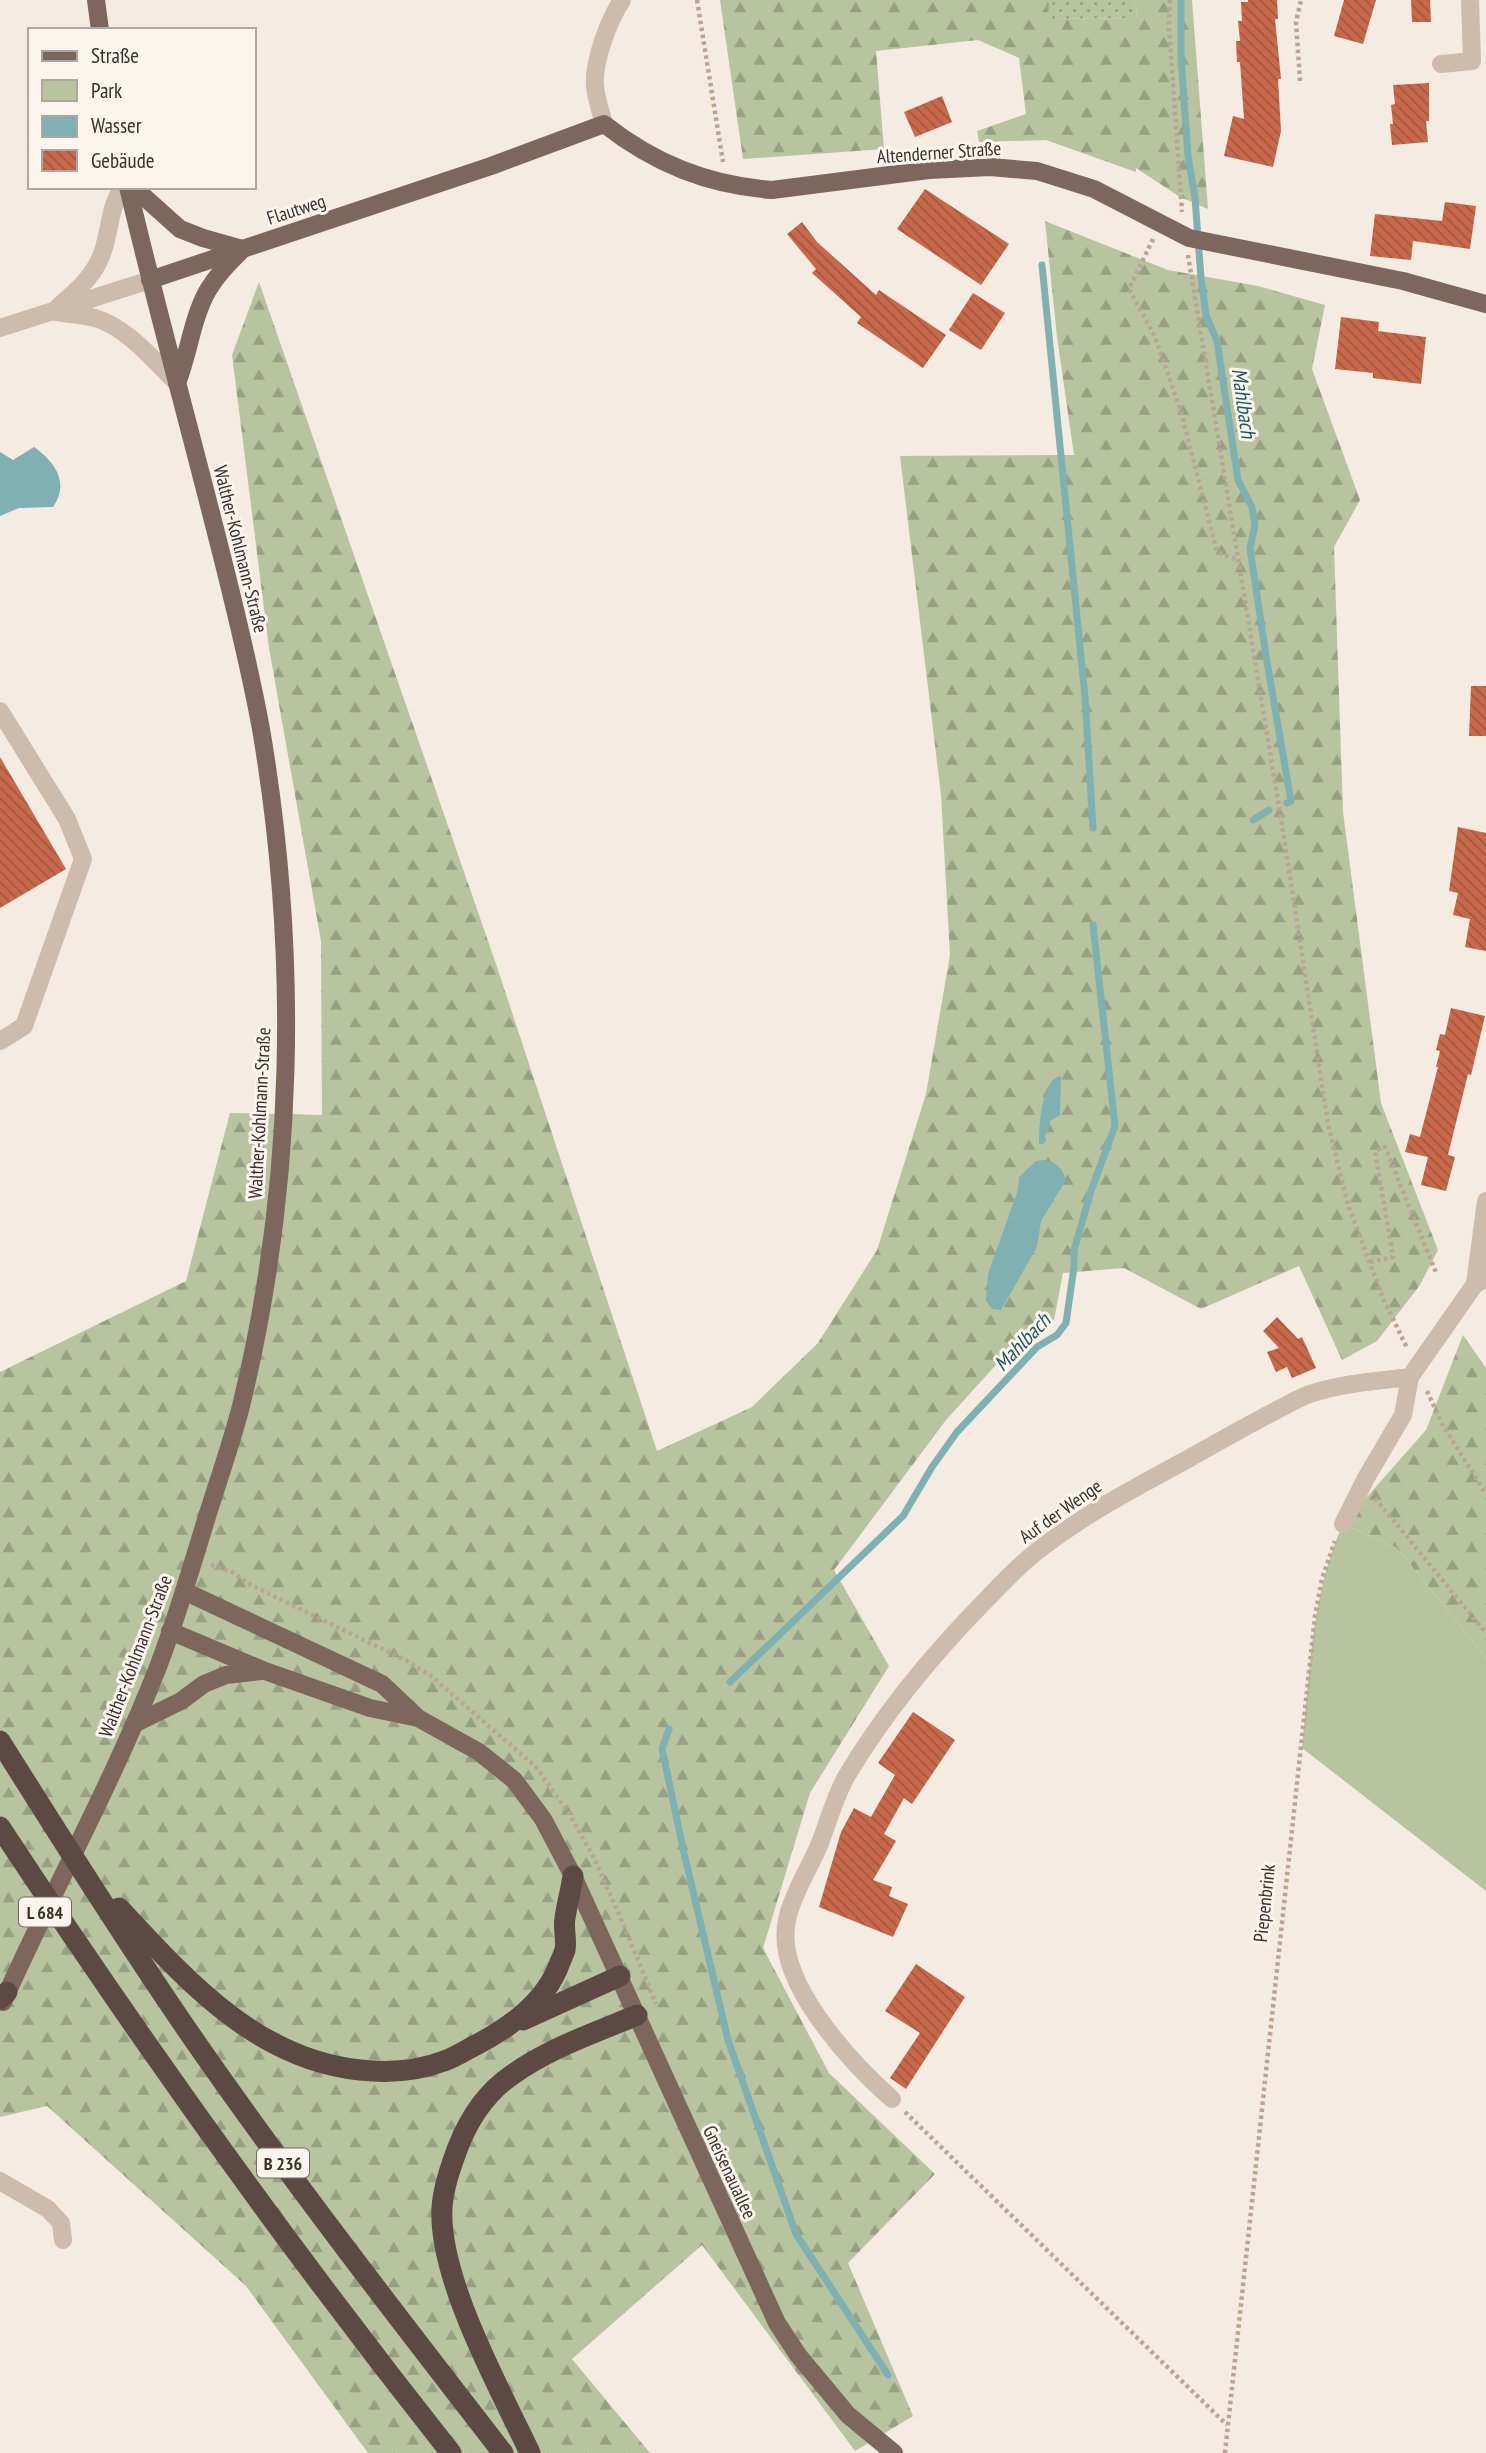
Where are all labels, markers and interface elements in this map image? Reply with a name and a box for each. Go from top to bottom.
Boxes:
legend [28,28,256,189]
text: Straße [91,42,139,69]
text: Park [91,77,122,104]
text: Wasser [91,112,142,139]
street label: Altenderner Straße [876,136,1002,168]
text: Gebäude [91,147,154,174]
street label: Flautweg [264,188,328,230]
water label: Mahlbach [1226,366,1262,441]
street label: Walther-Kohlmann-Straße [209,463,273,635]
street label: Walther-Kohlmann-Straße [243,1027,275,1199]
water label: Mahlbach [988,1306,1057,1377]
street label: Auf der Wenge [1014,1474,1106,1548]
street label: Walther-Kohlmann-Straße [93,1572,177,1740]
street label: Piepenbrink [1248,1862,1280,1943]
road number: L 684 [19,1898,71,1926]
street label: Gneisenauallee [698,2122,762,2223]
road number: B 236 [257,2148,309,2178]

